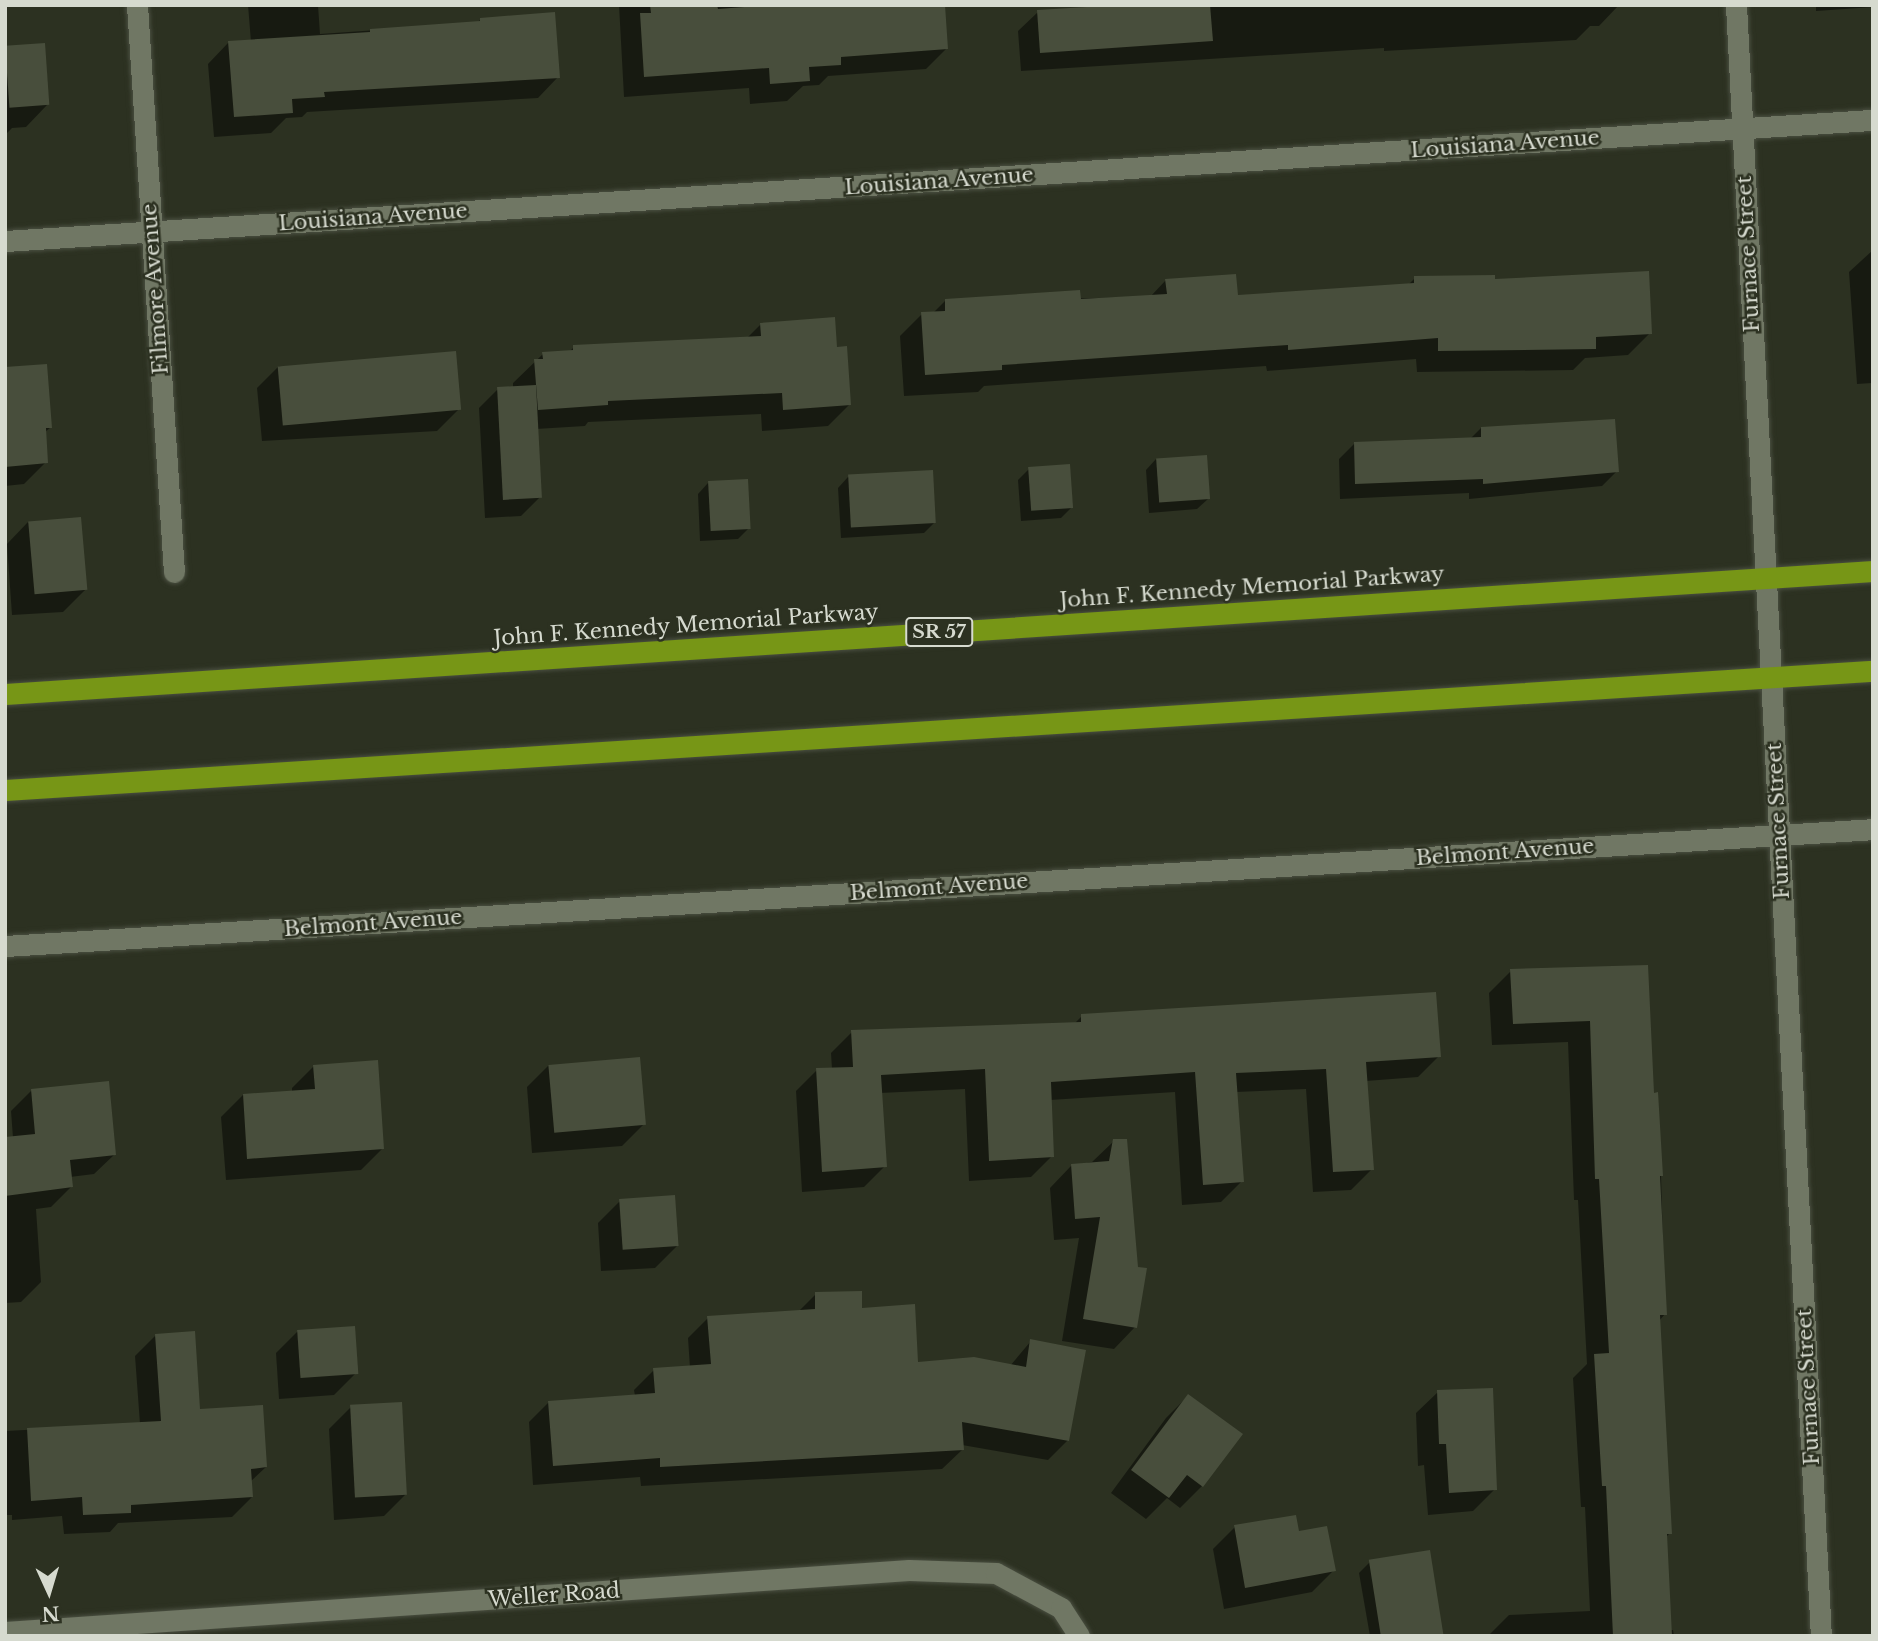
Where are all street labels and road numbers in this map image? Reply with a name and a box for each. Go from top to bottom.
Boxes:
street label: Louisiana Avenue [1409,125,1601,163]
street label: Louisiana Avenue [843,162,1035,200]
street label: Furnace Street [1731,175,1765,333]
street label: Louisiana Avenue [277,198,469,236]
street label: Filmore Avenue [136,202,174,376]
street label: John F. Kennedy Memorial Parkway [1058,561,1446,613]
street label: John F. Kennedy Memorial Parkway [492,599,880,651]
road number: SR 57 [904,617,974,648]
street label: Furnace Street [1761,742,1795,900]
street label: Belmont Avenue [1415,833,1595,871]
street label: Belmont Avenue [849,868,1029,906]
street label: Belmont Avenue [283,904,463,942]
street label: Furnace Street [1791,1308,1825,1466]
street label: Weller Road [487,1578,621,1612]

